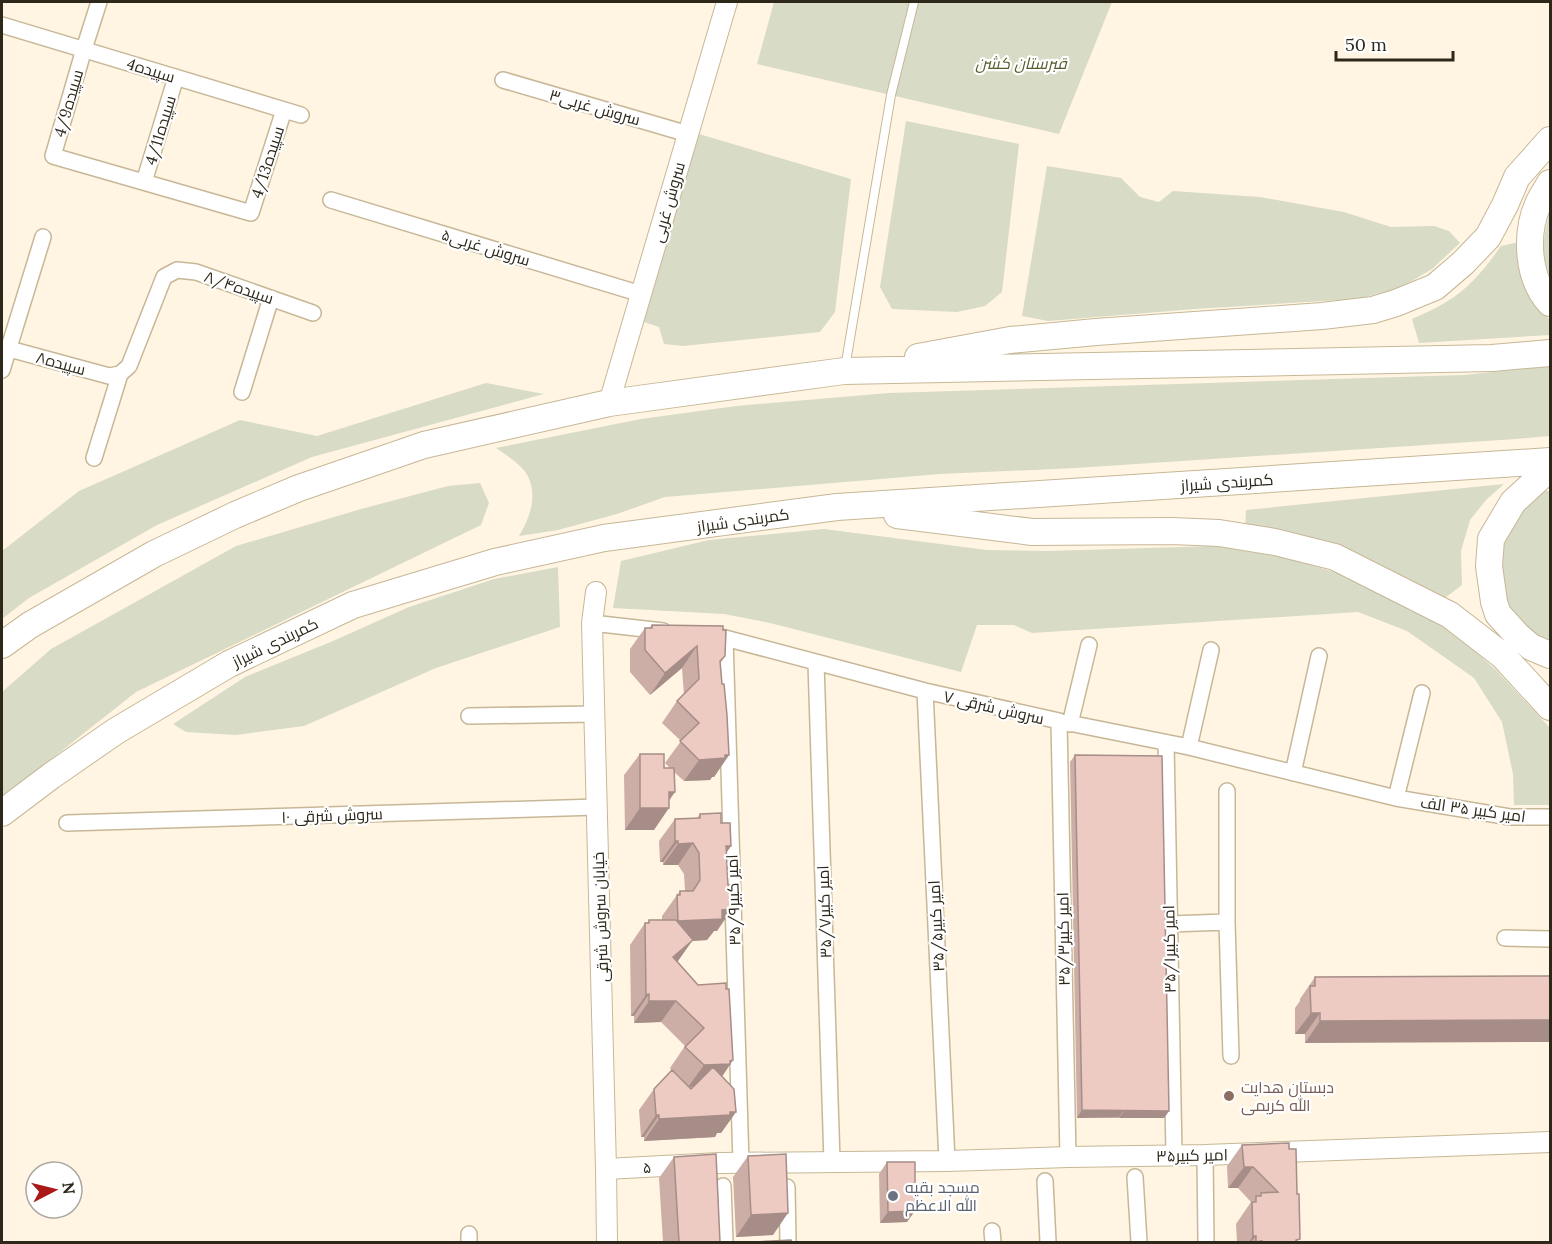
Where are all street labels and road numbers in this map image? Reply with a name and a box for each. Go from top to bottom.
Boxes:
street label: 4سپیده [124,53,177,88]
street label: 4/9سپیده [49,67,88,139]
street label: سروش غربی۳ [547,84,643,130]
street label: 4/11سپیده [140,93,181,167]
street label: 4/13سپیده [246,123,289,201]
street label: سروش غربی [647,159,690,245]
street label: سروش غربی۵ [439,224,533,271]
street label: سپیده۸/۴ [201,266,276,309]
street label: سپیده۸ [34,347,88,380]
street label: کمربندی شیراز [1179,469,1274,496]
street label: کمربندی شیراز [695,504,791,537]
street label: کمربندی شیراز [228,613,322,673]
street label: سروش شرقی ۷ [941,686,1046,729]
street label: امیر کبیر ۳۵ الف [1419,792,1527,826]
street label: سروش شرقی ۱۰ [281,803,383,828]
street label: خیابان سروش شرقی [588,851,613,983]
street label: امیر کبیر۳۵/۹ [721,854,746,946]
street label: امیر کبیر۳۵/۷ [812,865,837,959]
street label: امیر کبیر۳۵/۵ [924,880,949,972]
street label: امیر کبیر۳۵/۳ [1052,892,1075,986]
street label: امیر کبیر۳۵/۱ [1158,905,1181,993]
street label: امیر کبیر۳۵ [1156,1144,1228,1166]
street label: ۵ [642,1157,652,1177]

